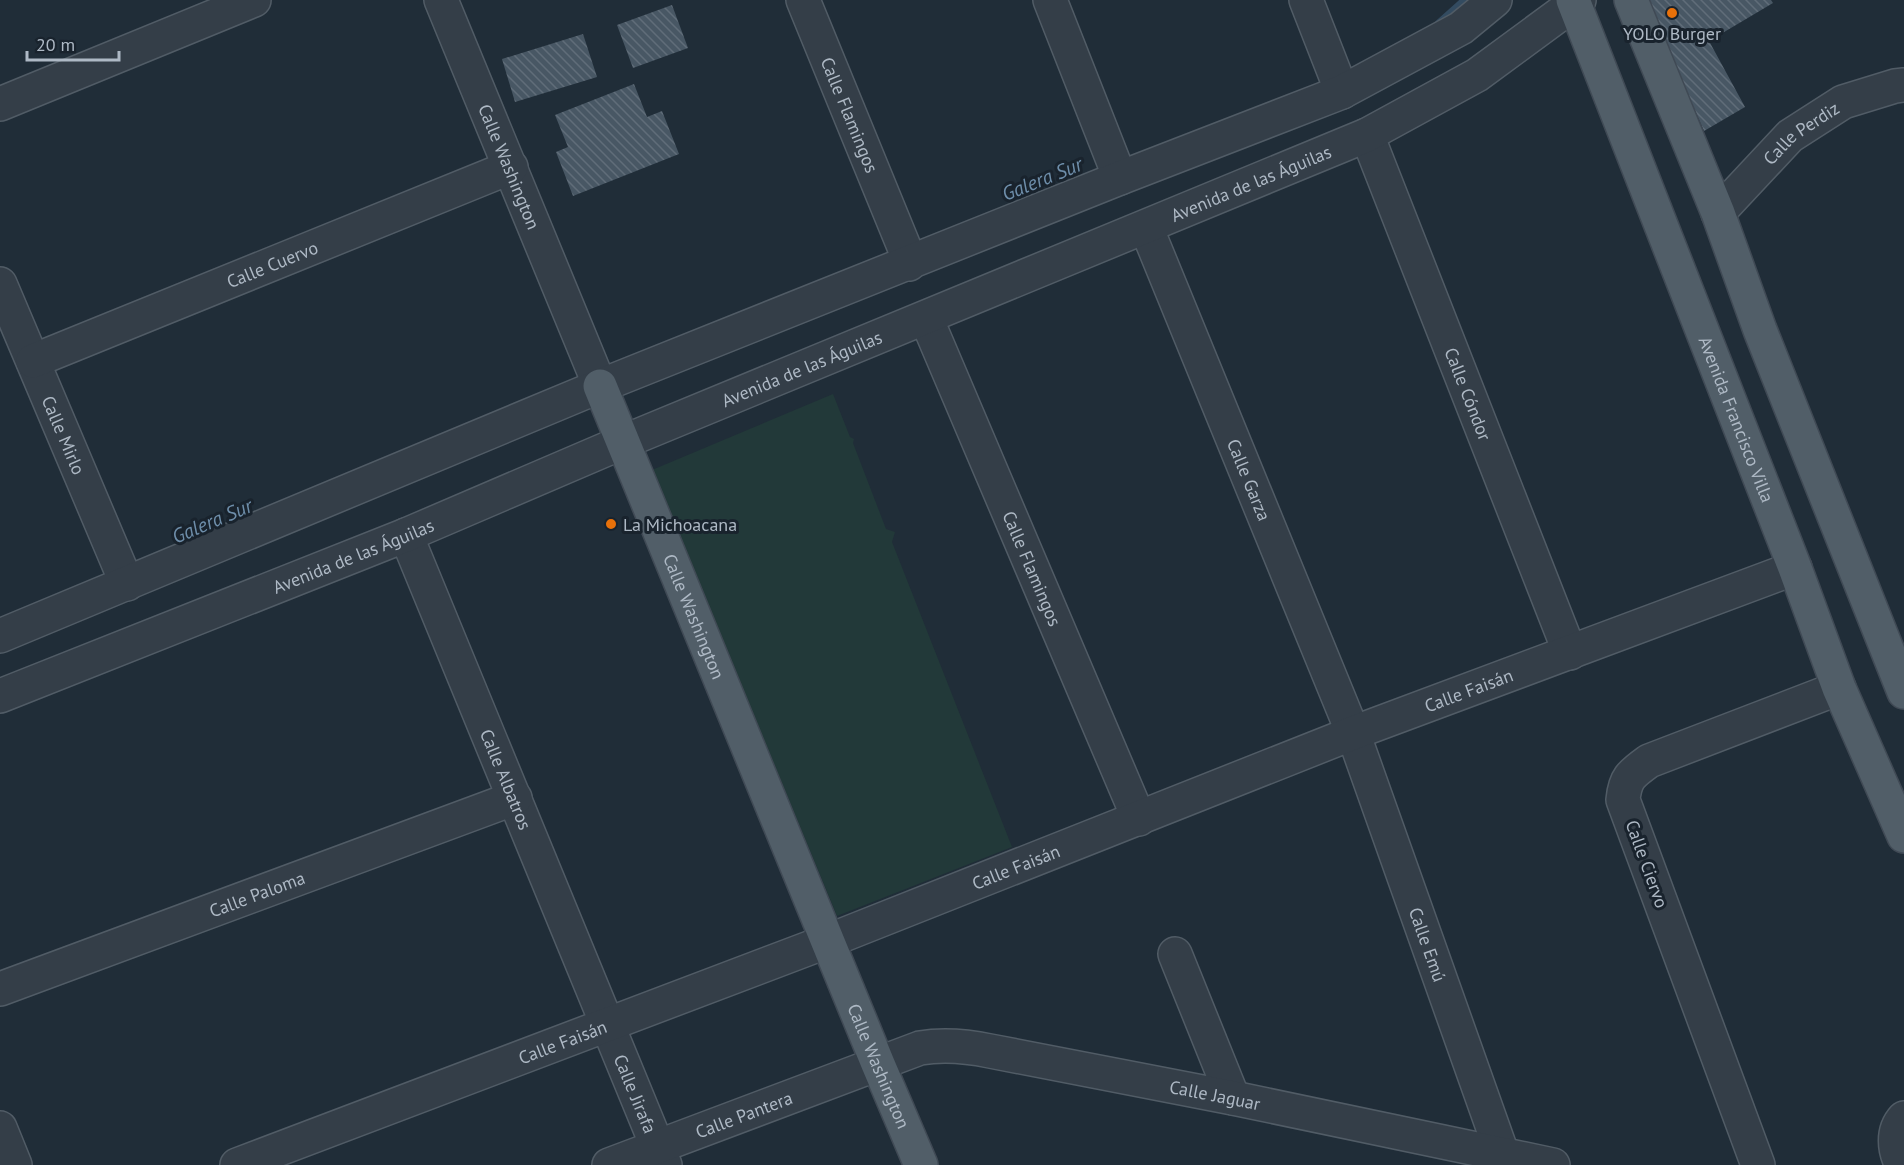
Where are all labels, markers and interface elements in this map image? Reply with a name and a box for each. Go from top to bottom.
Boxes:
marker: YOLO Burger [1665,6,1679,20]
place label: YOLO Burger [1623,22,1721,45]
scale bar [27,24,118,62]
text: 20 m [36,33,75,56]
street label: Calle Flamingos [816,53,884,176]
street label: Calle Perdiz [1758,96,1843,169]
street label: Calle Washington [474,100,546,232]
street label: Avenida de las Águilas [1167,140,1335,226]
water label: Galera Sur [998,151,1087,207]
street label: Calle Cuervo [223,235,321,293]
street label: Avenida de las Águilas [718,325,885,412]
street label: Avenida Francisco Villa [1694,333,1780,506]
street label: Calle Cóndor [1440,344,1497,444]
street label: Calle Mirlo [37,392,91,478]
street label: Calle Garza [1222,435,1276,524]
water label: Galera Sur [168,492,257,549]
street label: Calle Flamingos [998,507,1067,629]
street label: Avenida de las Águilas [269,513,437,598]
place label: La Michoacana [623,513,737,536]
marker: La Michoacana [604,517,618,531]
street label: Calle Washington [659,550,730,682]
street label: Calle Faisán [1421,663,1516,717]
street label: Calle Albatros [475,725,537,833]
street label: Calle Ciervo [1620,817,1674,911]
street label: Calle Faisán [968,839,1063,894]
street label: Calle Paloma [206,866,308,922]
street label: Calle Emú [1404,904,1452,985]
street label: Calle Washington [843,1000,916,1132]
street label: Calle Faisán [515,1014,610,1069]
street label: Calle Jirafa [609,1051,662,1137]
street label: Calle Jaguar [1168,1075,1263,1115]
street label: Calle Pantera [692,1086,795,1143]

